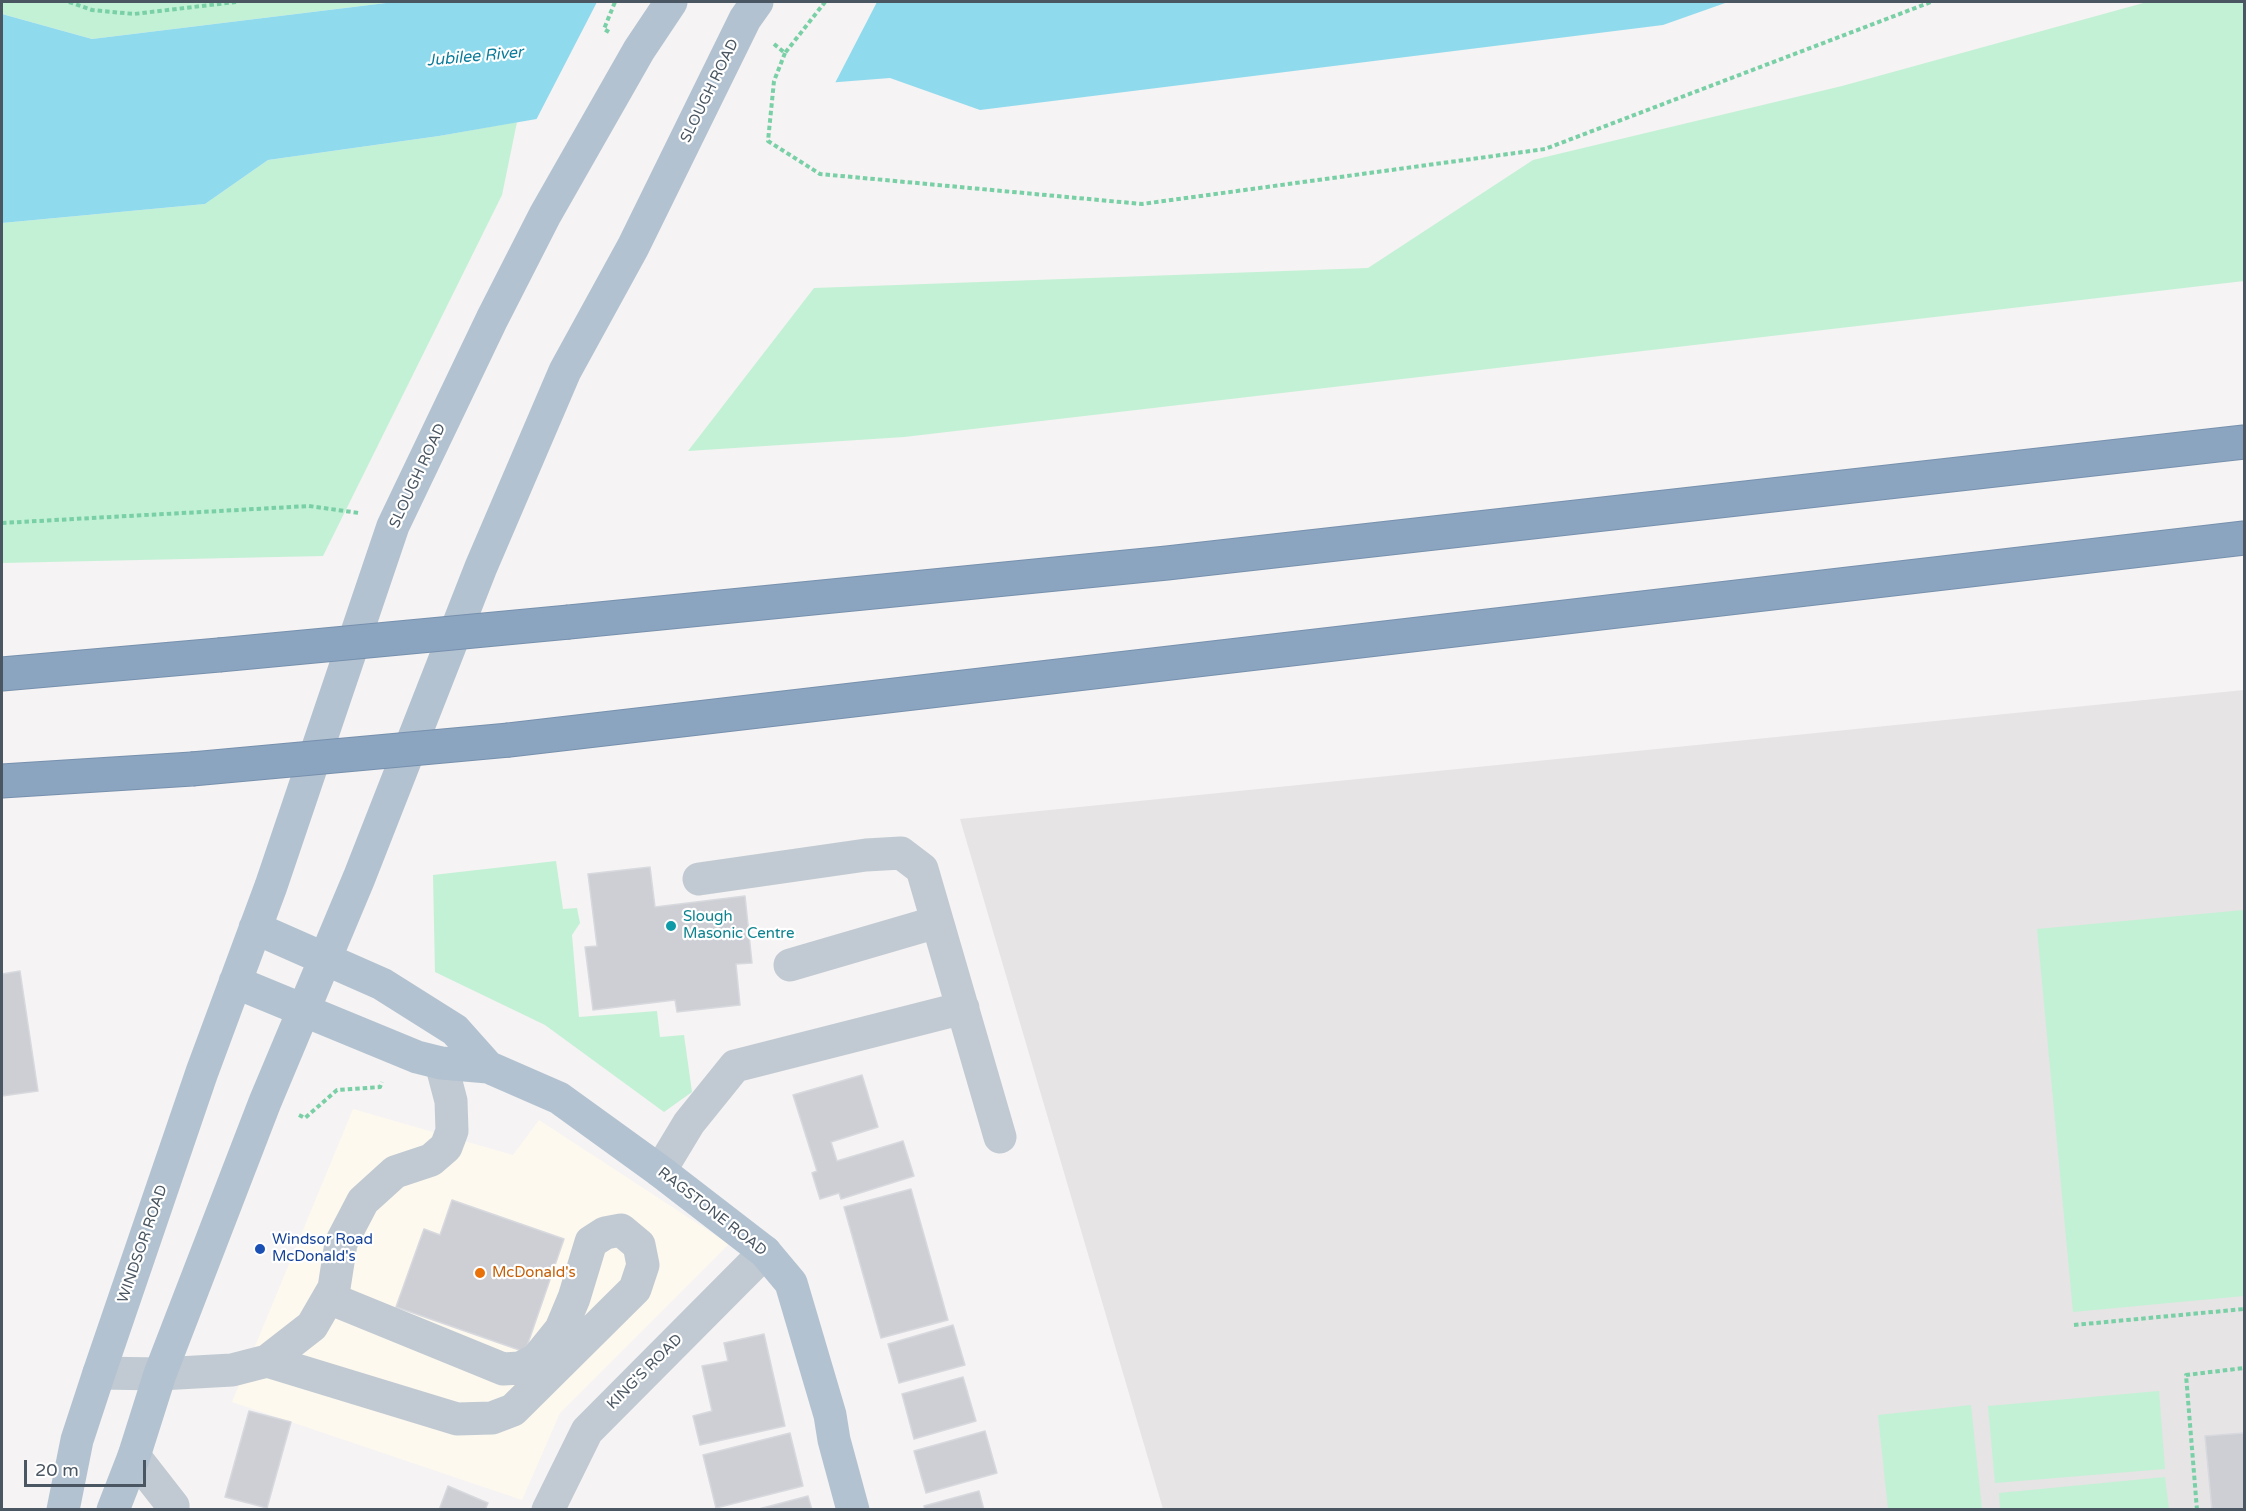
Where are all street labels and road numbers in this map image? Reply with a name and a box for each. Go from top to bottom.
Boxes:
street label: SLOUGH ROAD [677,36,743,146]
street label: SLOUGH ROAD [386,421,450,531]
street label: RAGSTONE ROAD [654,1164,770,1260]
street label: WINDSOR ROAD [114,1183,172,1305]
street label: KING'S ROAD [604,1331,686,1413]

